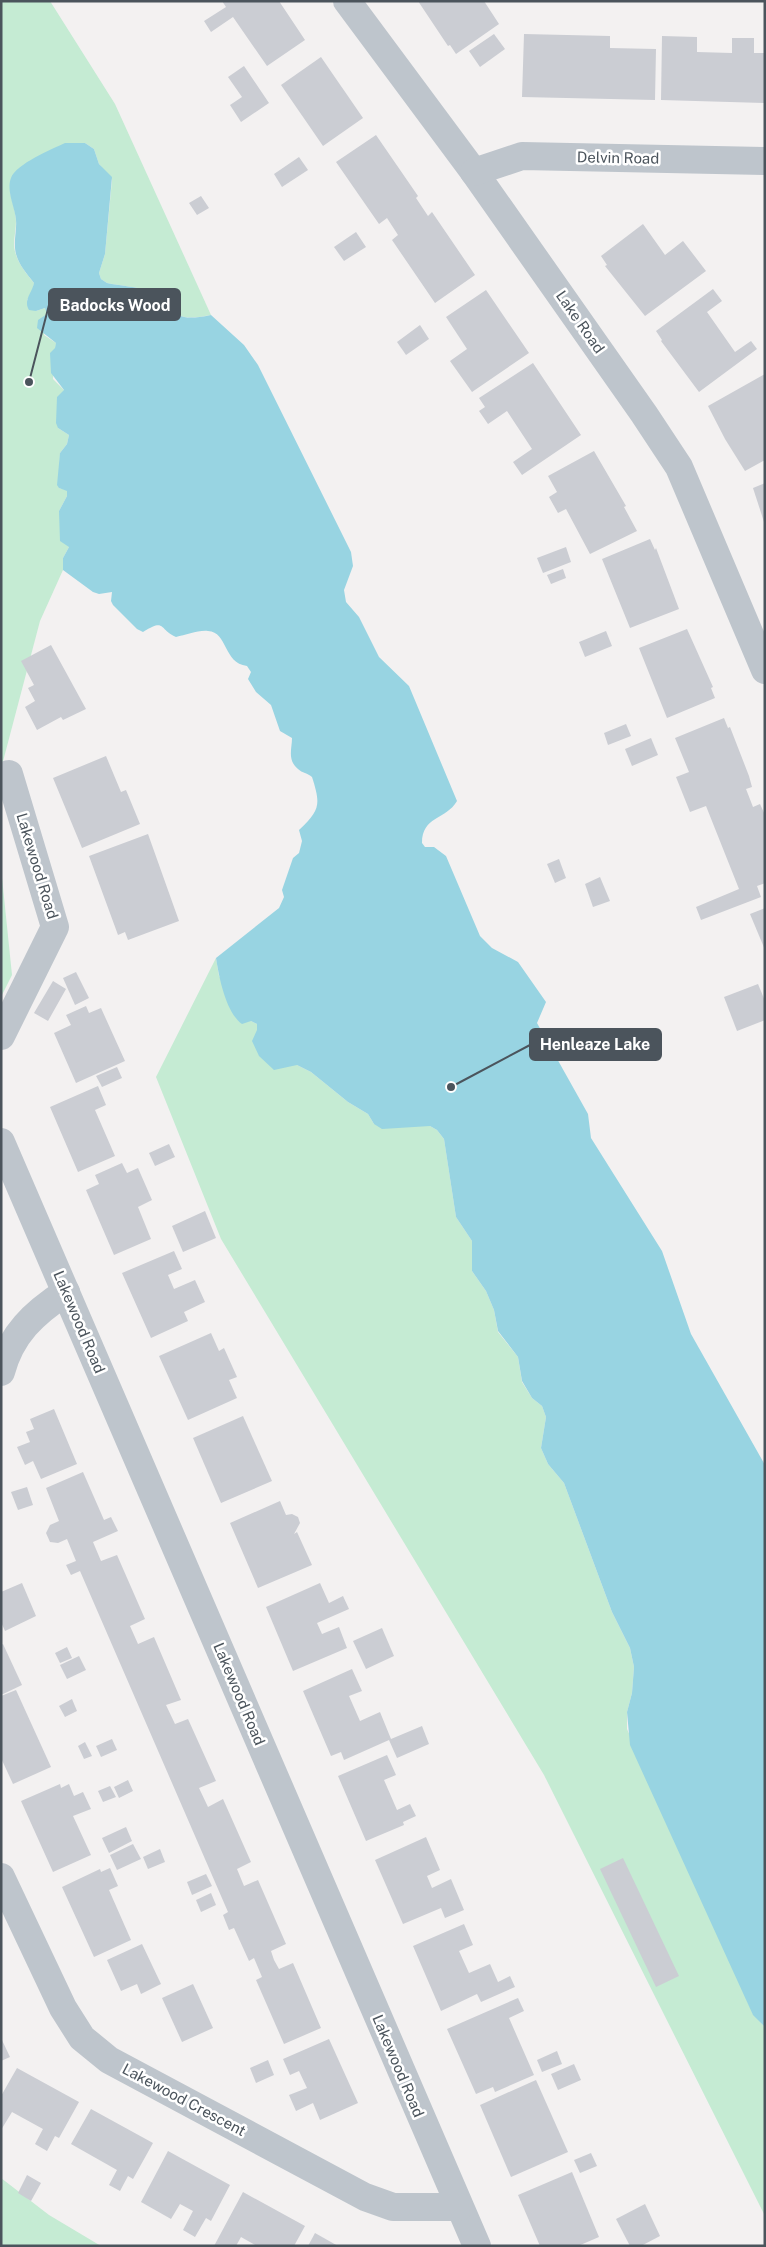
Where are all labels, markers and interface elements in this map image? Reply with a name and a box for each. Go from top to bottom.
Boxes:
street label: Delvin Road [577,148,659,167]
street label: Lake Road [553,287,608,356]
callout: Badocks Wood [49,289,180,320]
text: Badocks Wood [59,296,171,315]
street label: Lakewood Road [13,811,62,921]
callout: Henleaze Lake [530,1029,661,1060]
text: Henleaze Lake [540,1035,650,1054]
street label: Lakewood Road [50,1268,109,1376]
street label: Lakewood Road [210,1640,269,1748]
street label: Lakewood Road [369,2012,428,2120]
street label: Lakewood Crescent [120,2060,249,2139]

